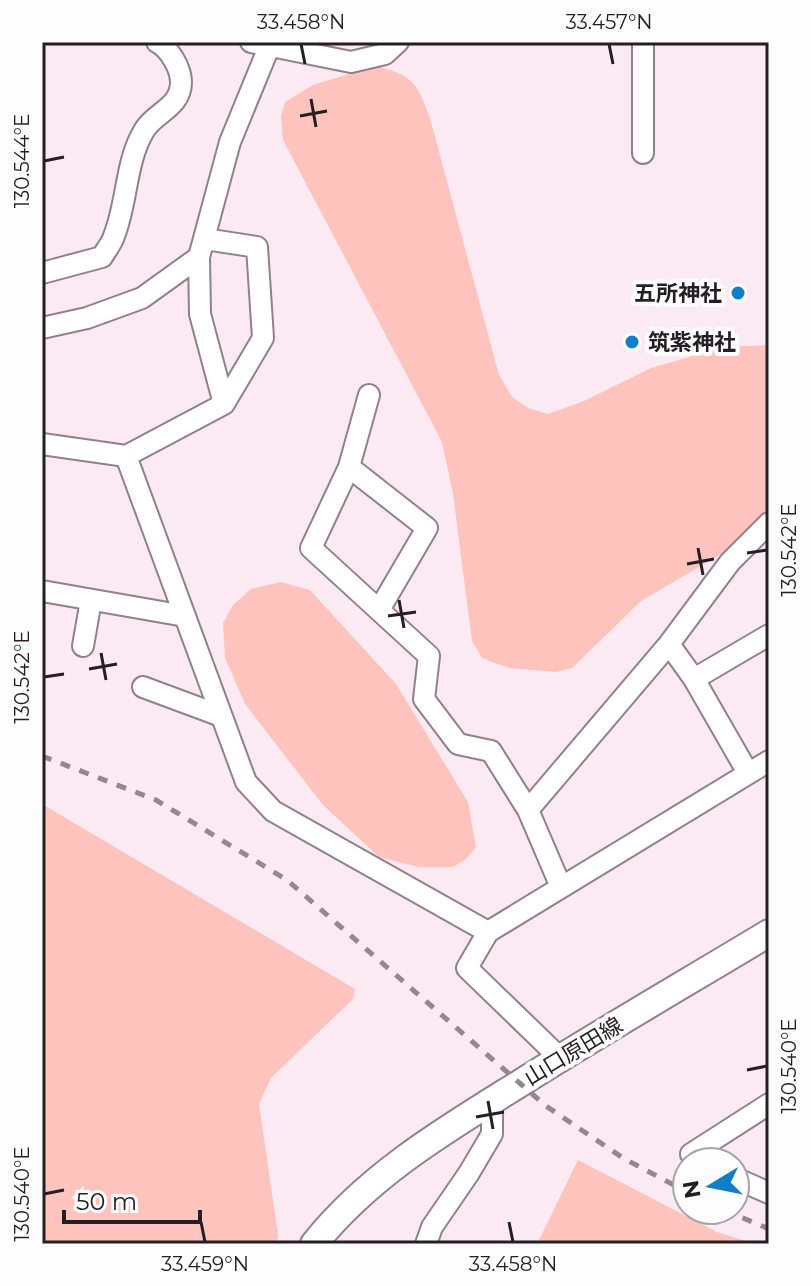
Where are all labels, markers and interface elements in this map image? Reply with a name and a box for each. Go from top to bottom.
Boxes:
text: 33.458°N [257,10,345,34]
text: 33.457°N [565,10,653,34]
text: 130.544°E [10,114,34,208]
place label: 五所神社 [634,280,722,307]
marker: 五所神社 [729,284,747,302]
place label: 筑紫神社 [648,329,736,356]
marker: 筑紫神社 [623,333,641,351]
text: 130.542°E [777,503,801,597]
text: 130.542°E [10,630,34,724]
street label: 山口原田線 [519,1012,627,1091]
text: 130.540°E [777,1018,801,1114]
text: 130.540°E [10,1146,34,1242]
north arrow [671,1146,751,1226]
scale bar [64,1174,200,1224]
text: N [677,1178,707,1200]
text: 50 m [76,1187,137,1216]
text: 33.459°N [161,1252,249,1276]
text: 33.458°N [469,1252,557,1276]

